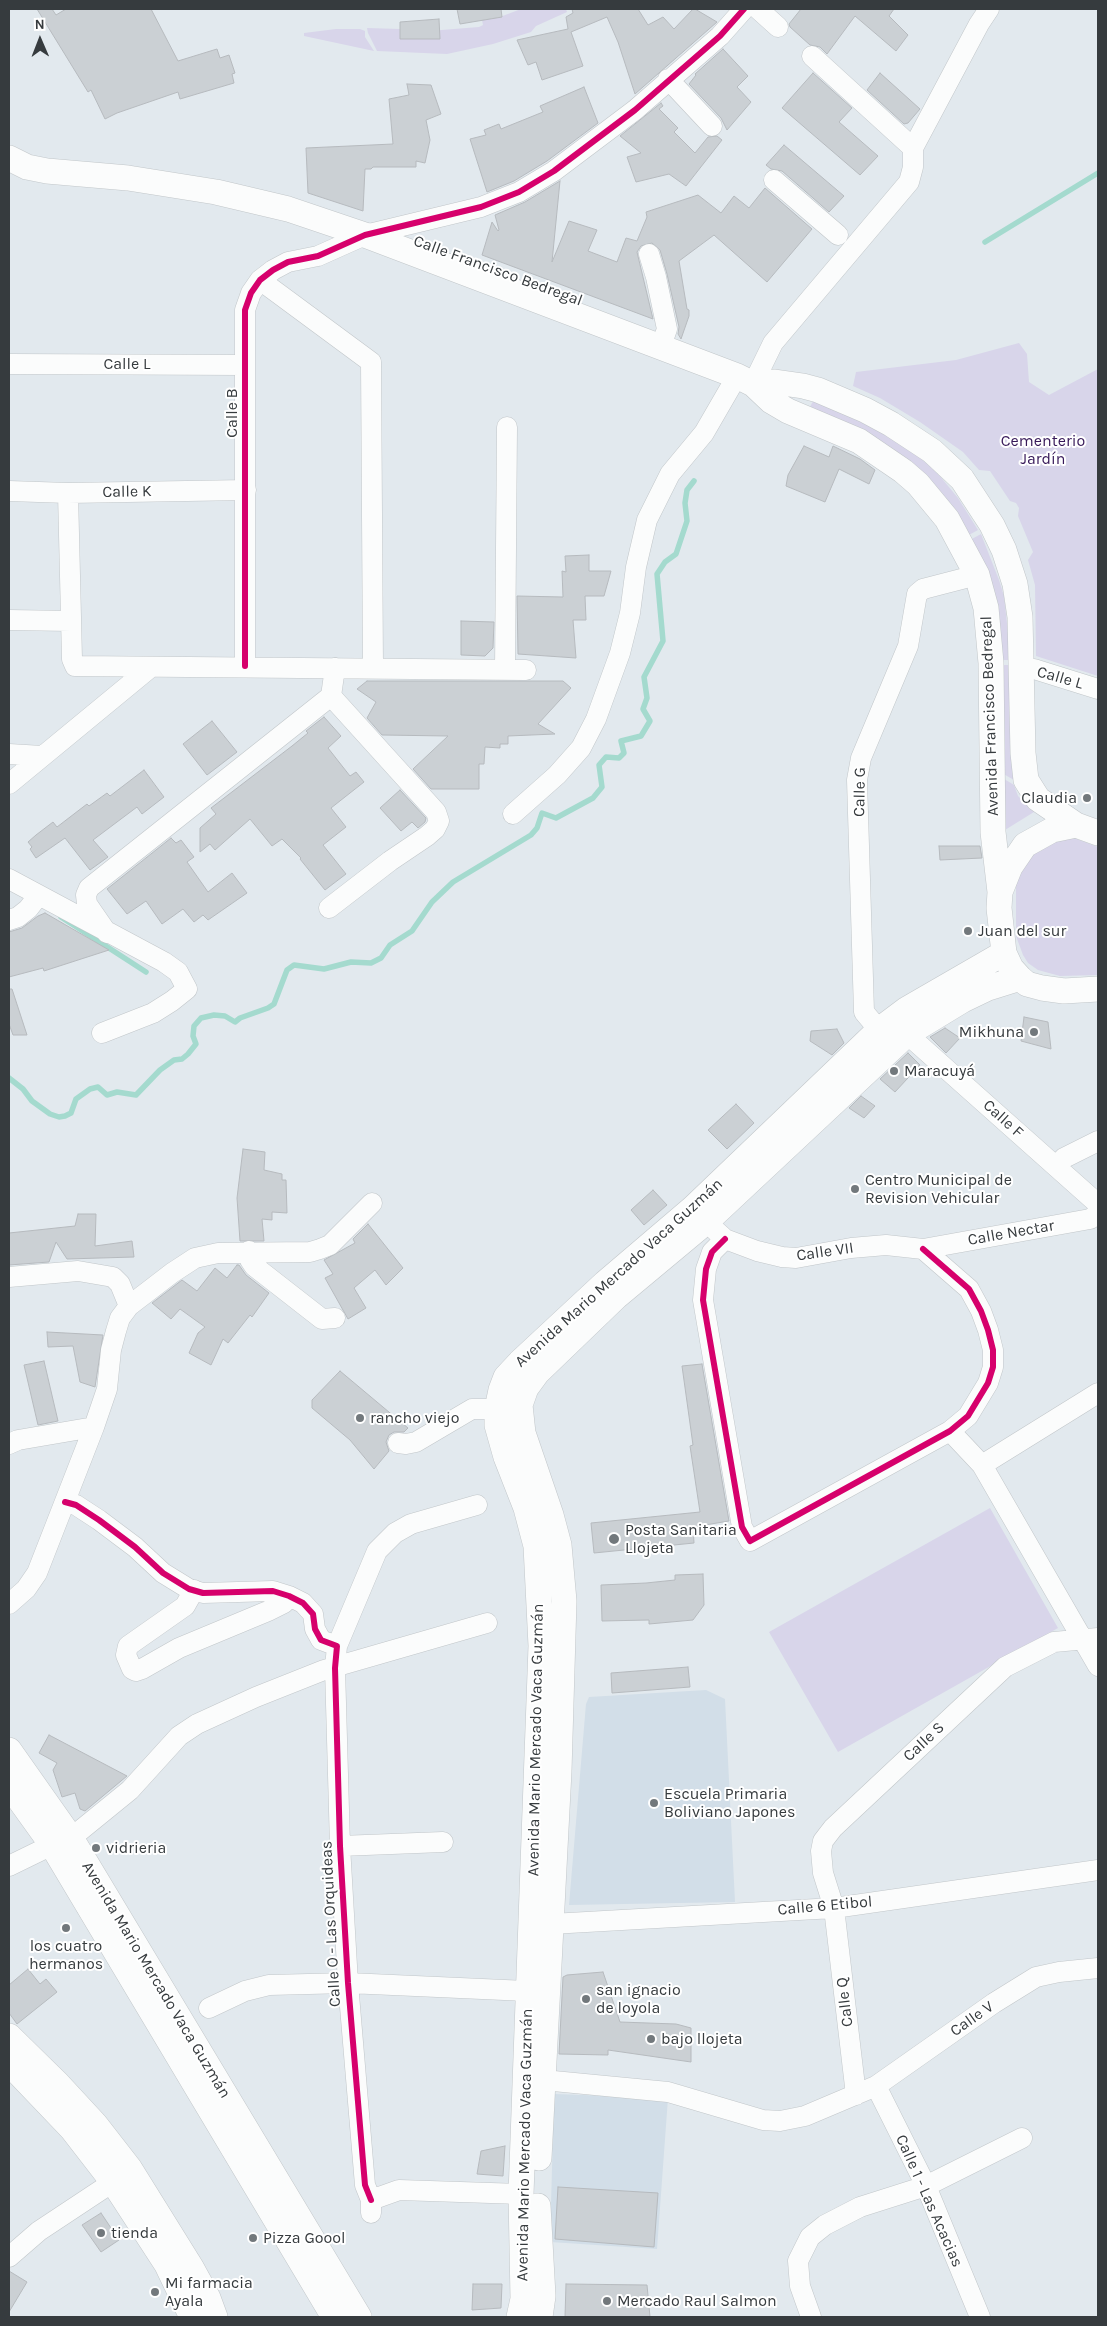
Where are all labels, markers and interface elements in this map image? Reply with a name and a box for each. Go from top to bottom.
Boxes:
north arrow [15,15,65,65]
text: N [35,16,45,33]
street label: Calle Francisco Bedregal [411,231,585,311]
street label: Calle L [103,354,151,374]
street label: Calle B [222,388,242,438]
park label: Cementerio Jardín [1001,431,1085,469]
street label: Calle K [102,482,152,502]
street label: Avenida Francisco Bedregal [977,616,1003,816]
street label: Calle L [1035,662,1085,694]
street label: Calle G [850,767,870,817]
place label: Claudia [1021,788,1077,808]
marker: Claudia [1081,792,1093,804]
place label: Juan del sur [978,921,1066,941]
marker: Juan del sur [962,925,974,937]
place label: Mikhuna [959,1022,1024,1042]
marker: Mikhuna [1028,1026,1040,1038]
place label: Maracuyá [904,1061,975,1081]
marker: Maracuyá [888,1065,900,1077]
street label: Calle F [979,1096,1027,1142]
place label: Centro Municipal de Revision Vehicular [865,1170,1012,1208]
street label: Avenida Mario Mercado Vaca Guzmán [511,1175,727,1371]
marker: Centro Municipal de Revision Vehicular [849,1183,861,1195]
street label: Calle Nectar [966,1216,1056,1250]
street label: Calle VII [795,1238,855,1266]
place label: rancho viejo [370,1408,459,1428]
marker: rancho viejo [354,1412,366,1424]
place label: Posta Sanitaria Llojeta [625,1520,737,1558]
marker: Posta Sanitaria Llojeta [607,1532,621,1546]
street label: Avenida Mario Mercado Vaca Guzmán [524,1603,548,1877]
street label: Calle S [899,1718,949,1766]
place label: Escuela Primaria Boliviano Japones [664,1784,795,1822]
marker: Escuela Primaria Boliviano Japones [648,1797,660,1809]
place label: vidrieria [106,1838,166,1858]
street label: Calle O - Las Orquideas [317,1840,345,2008]
marker: vidrieria [90,1842,102,1854]
street label: Avenida Mario Mercado Vaca Guzmán [77,1858,235,2102]
street label: Calle 6 Etibol [777,1892,873,1920]
marker: los cuatro hermanos [60,1922,72,1934]
place label: los cuatro hermanos [29,1936,103,1974]
street label: Calle Q [832,1976,858,2028]
place label: san ignacio de loyola [596,1980,681,2018]
marker: san ignacio de loyola [580,1993,592,2005]
street label: Calle V [947,1997,997,2041]
street label: Avenida Mario Mercado Vaca Guzmán [513,2008,537,2282]
place label: bajo llojeta [661,2029,743,2049]
marker: bajo llojeta [645,2033,657,2045]
street label: Calle 1 - Las Acacias [891,2132,967,2270]
place label: tienda [111,2223,158,2243]
marker: tienda [95,2227,107,2239]
place label: Pizza Goool [263,2228,345,2248]
marker: Pizza Goool [247,2232,259,2244]
place label: Mi farmacia Ayala [165,2273,253,2311]
marker: Mi farmacia Ayala [149,2286,161,2298]
place label: Mercado Raul Salmon [617,2291,777,2311]
marker: Mercado Raul Salmon [601,2295,613,2307]

